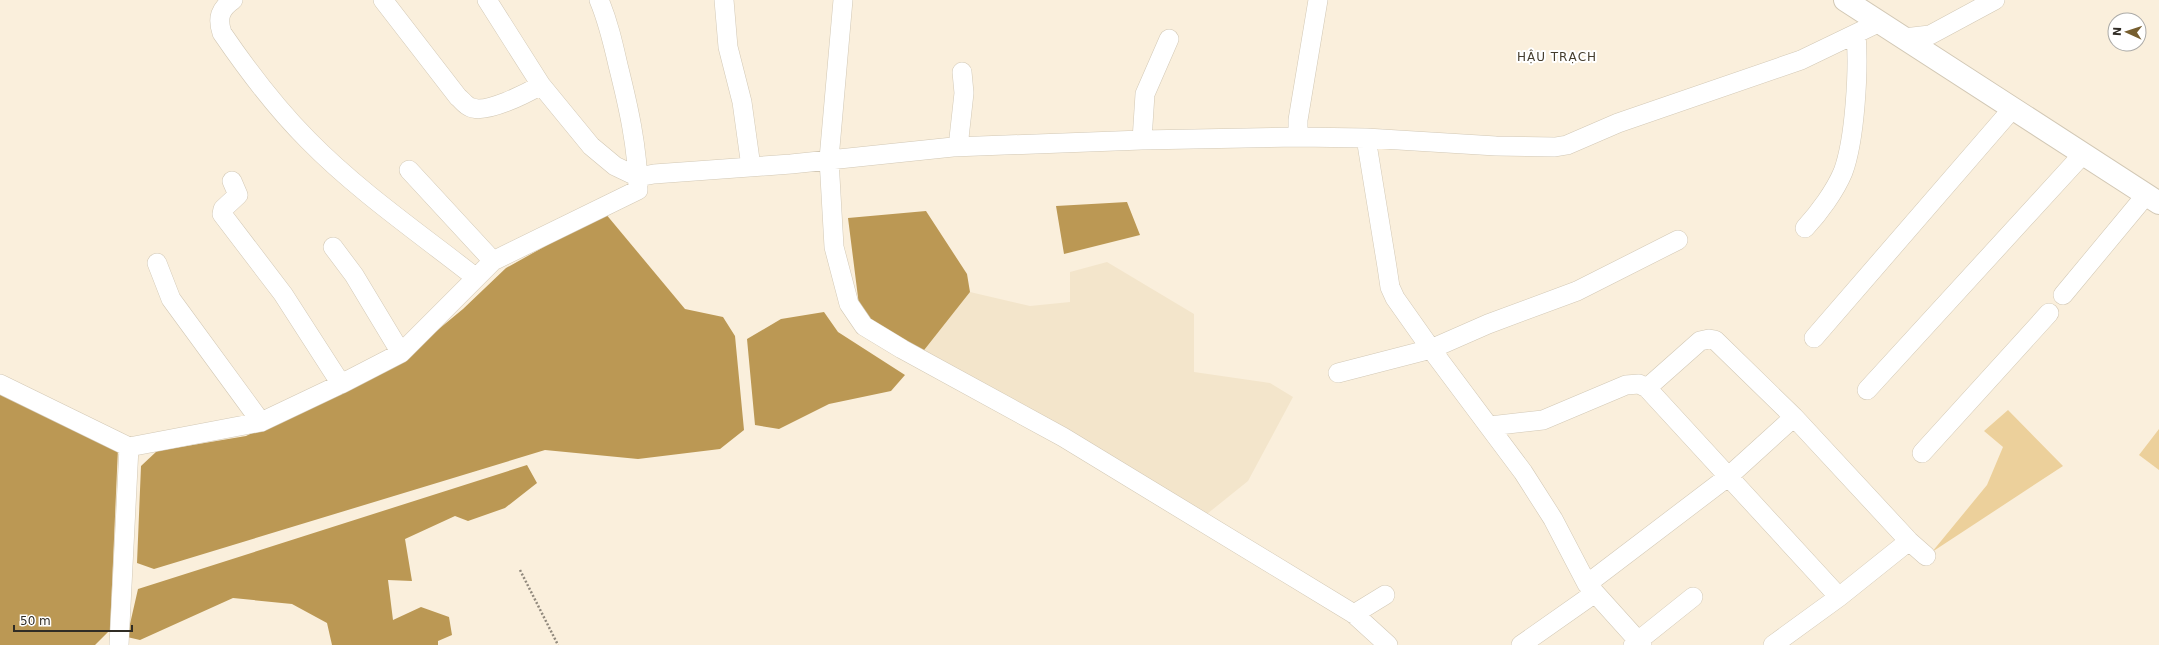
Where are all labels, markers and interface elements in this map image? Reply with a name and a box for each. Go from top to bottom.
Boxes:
north arrow [2107,12,2147,52]
text: N [2111,27,2124,36]
district label: HẬU TRẠCH [1517,49,1597,64]
scale bar [14,607,132,633]
text: 50 m [20,614,51,628]

